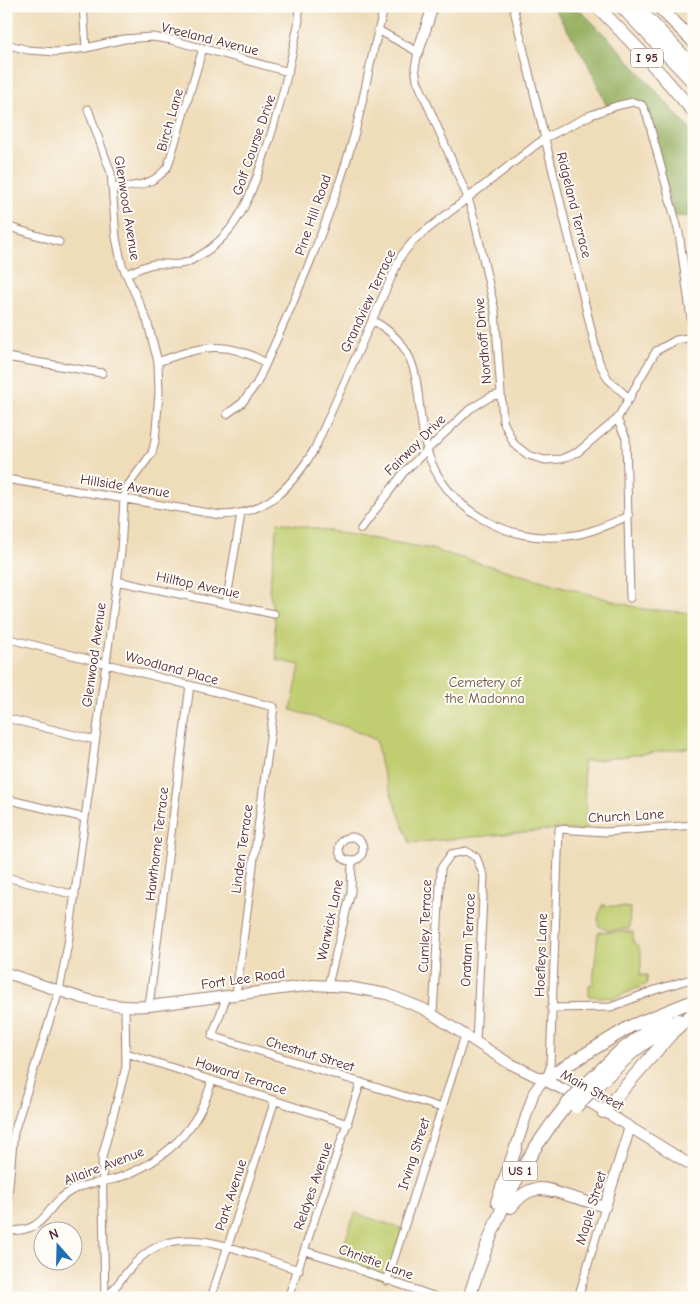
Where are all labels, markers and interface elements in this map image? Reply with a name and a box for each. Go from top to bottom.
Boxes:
street label: Vreeland Avenue [160,19,260,59]
road number: I 95 [631,48,663,68]
street label: Birch Lane [153,87,187,153]
street label: Golf Course Drive [229,92,279,198]
street label: Ridgeland Terrace [553,150,595,260]
street label: Glenwood Avenue [110,155,144,261]
street label: Pine Hill Road [291,172,335,258]
street label: Grandview Terrace [337,247,399,355]
street label: Nordhoff Drive [471,297,495,385]
street label: Fairway Drive [381,411,449,479]
street label: Hillside Avenue [79,471,171,501]
street label: Hilltop Avenue [155,568,241,602]
street label: Glenwood Avenue [78,602,110,708]
street label: Woodland Place [124,647,220,689]
park label: Cemetery of the Madonna [444,674,525,707]
street label: Hawthorne Terrace [142,786,172,902]
street label: Linden Terrace [227,803,257,895]
street label: Church Lane [588,806,664,826]
street label: Warwick Lane [313,878,347,962]
street label: Cumley Terrace [415,879,435,973]
street label: Oratam Terrace [457,893,479,987]
street label: Hoefleys Lane [531,913,551,997]
street label: Fort Lee Road [200,965,286,993]
street label: Chestnut Street [264,1032,357,1076]
street label: Howard Terrace [193,1053,289,1099]
street label: Main Street [557,1066,627,1115]
street label: Irving Street [394,1115,434,1192]
street label: Reldyes Avenue [290,1140,336,1232]
street label: Allaire Avenue [62,1143,146,1189]
street label: Park Avenue [211,1157,251,1233]
road number: US 1 [502,1162,538,1180]
street label: Maple Street [572,1168,611,1247]
north arrow [32,1222,82,1272]
text: N [47,1225,61,1244]
street label: Christie Lane [336,1241,416,1283]

